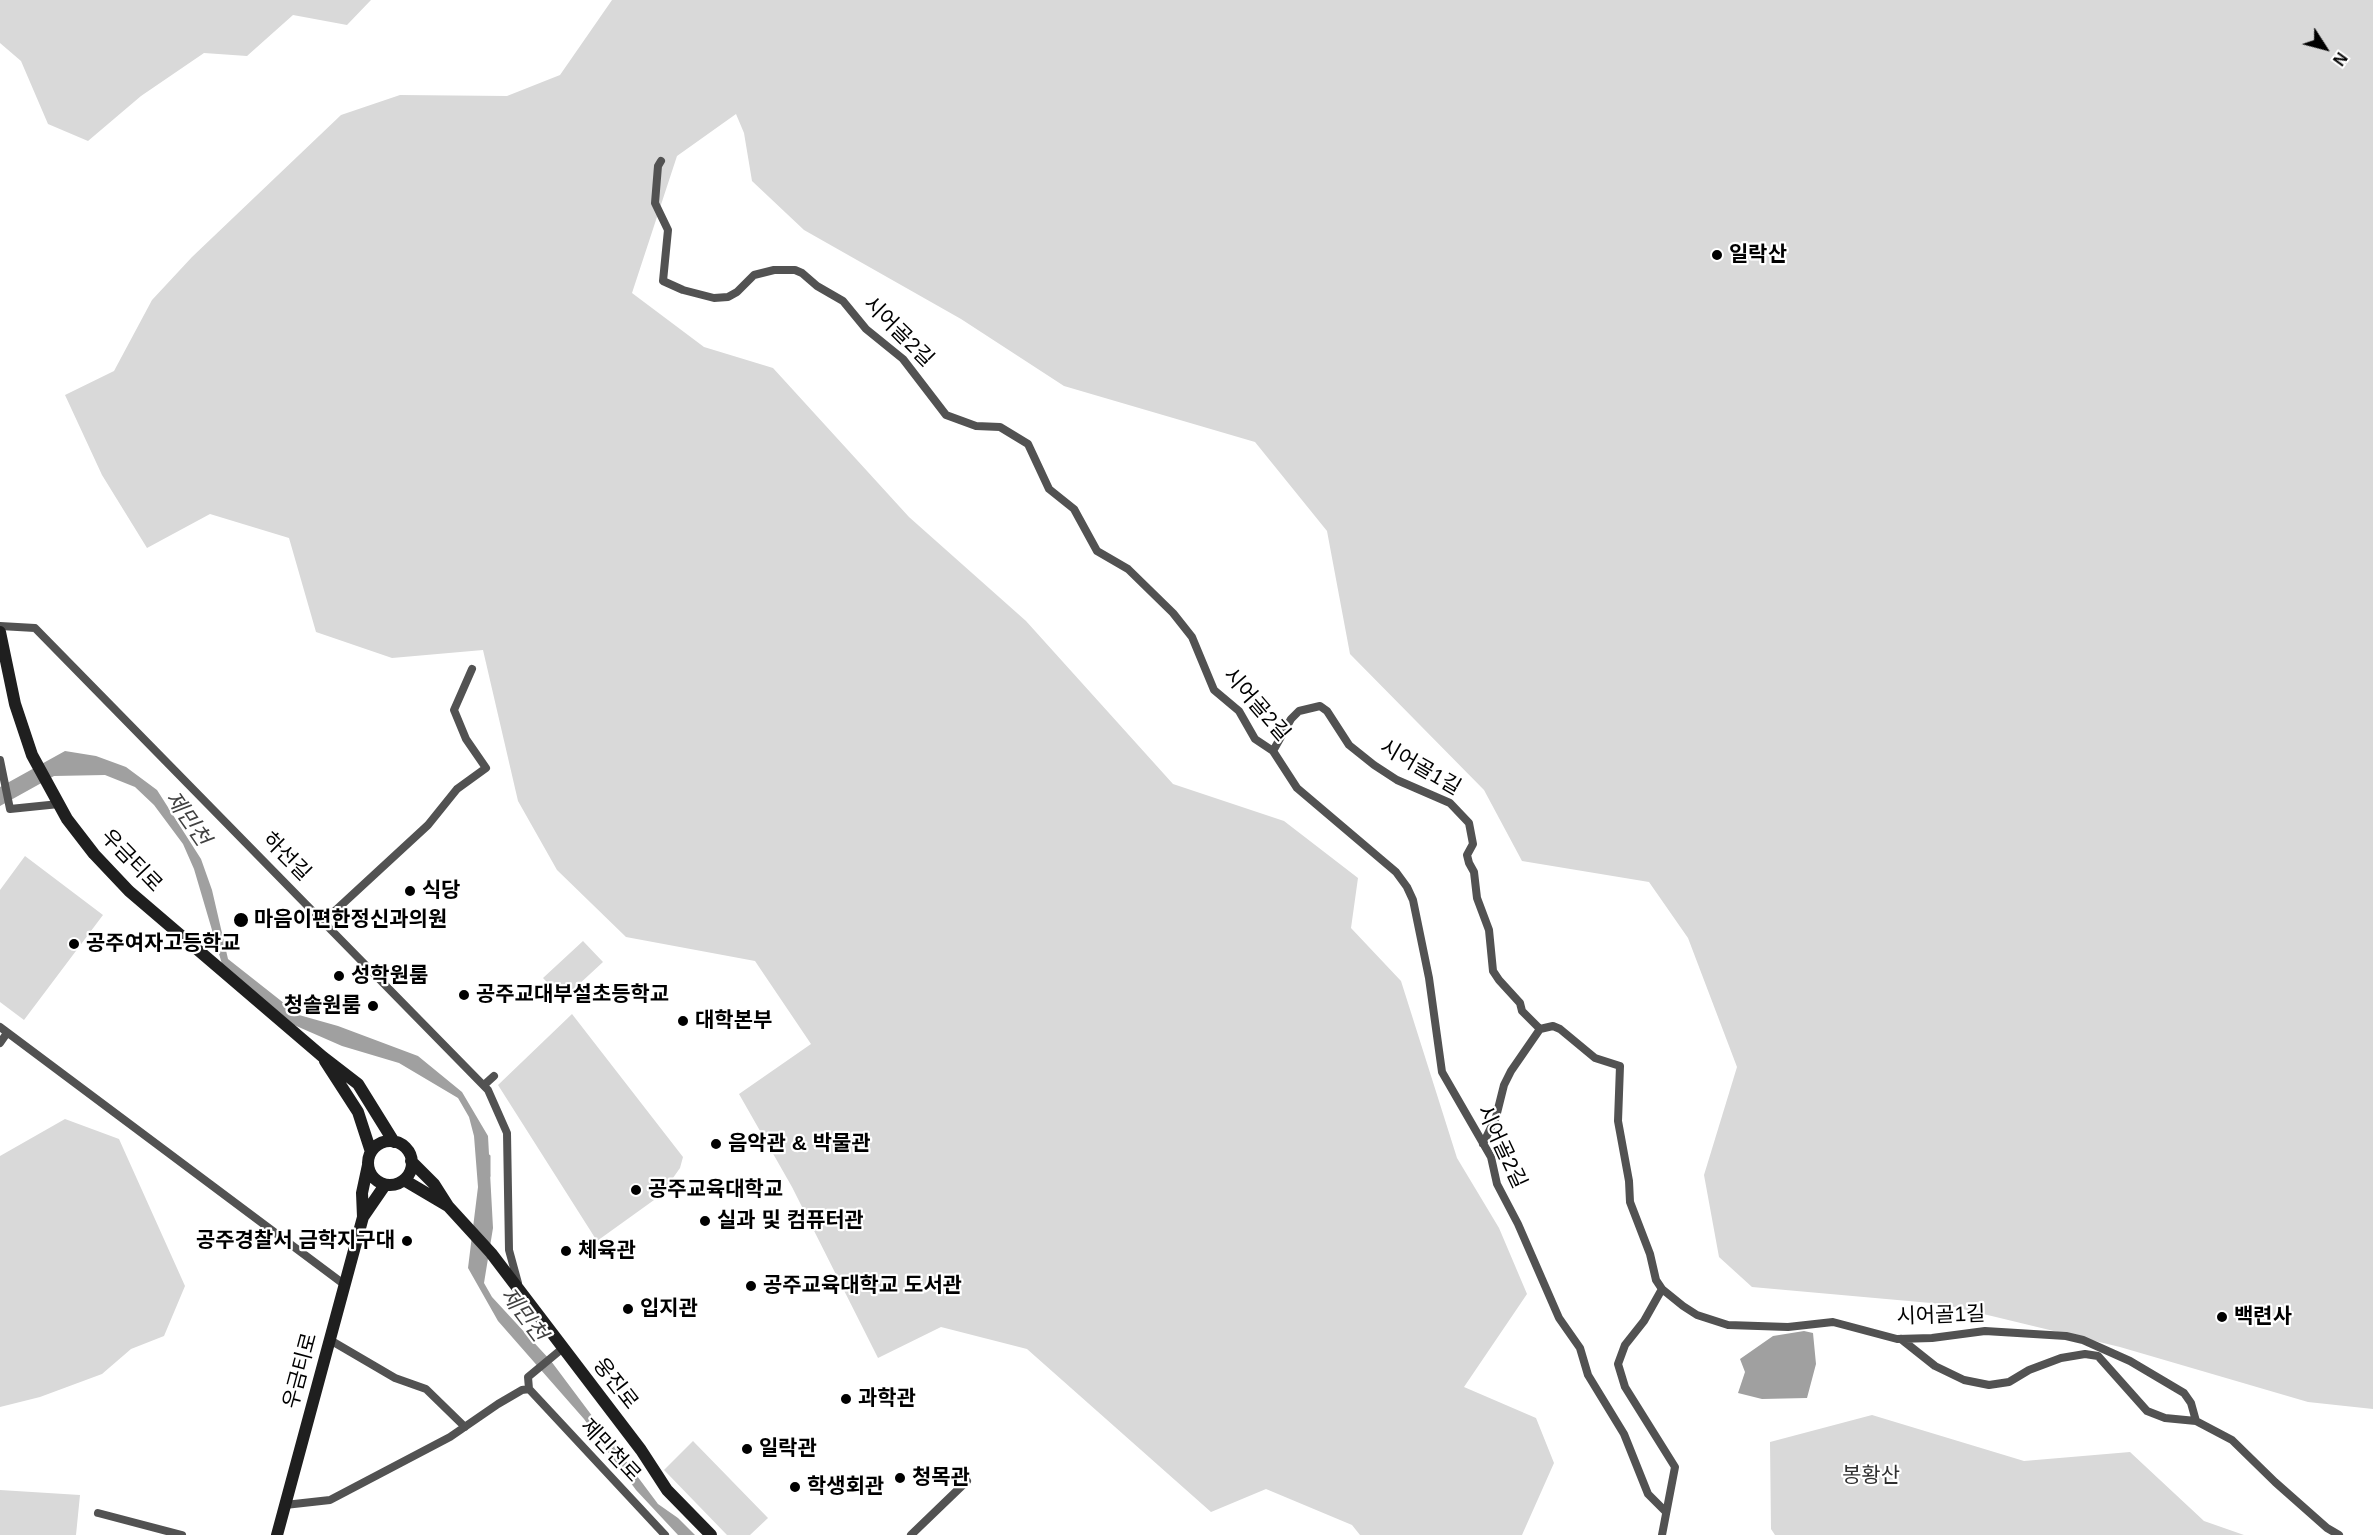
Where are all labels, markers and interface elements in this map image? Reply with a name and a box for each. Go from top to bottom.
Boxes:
north arrow [2295,18,2355,78]
text: N [2330,49,2350,69]
place label: 일락산 [1729,242,1787,268]
marker: 일락산 [1710,248,1724,262]
street label: 시어골2길 [858,292,938,372]
street label: 시어골2길 [1217,663,1295,747]
street label: 시어골1길 [1375,735,1465,801]
water label: 제민천 [159,787,215,851]
street label: 우금티로 [95,824,167,898]
street label: 하선길 [257,828,315,886]
place label: 식당 [422,878,461,904]
marker: 식당 [403,884,417,898]
place label: 마음이편한정신과의원 [254,907,447,933]
marker: 마음이편한정신과의원 [232,911,250,929]
place label: 공주여자고등학교 [86,931,241,957]
marker: 공주여자고등학교 [67,937,81,951]
place label: 성학원룸 [351,963,428,989]
marker: 성학원룸 [332,969,346,983]
place label: 공주교대부설초등학교 [476,982,669,1008]
marker: 공주교대부설초등학교 [457,988,471,1002]
place label: 청솔원룸 [284,993,361,1019]
marker: 청솔원룸 [366,999,380,1013]
place label: 대학본부 [695,1008,772,1034]
marker: 대학본부 [676,1014,690,1028]
street label: 시어골2길 [1471,1101,1531,1193]
place label: 음악관 & 박물관 [728,1131,871,1157]
marker: 음악관 & 박물관 [709,1137,723,1151]
place label: 공주교육대학교 [648,1177,783,1203]
marker: 공주교육대학교 [629,1183,643,1197]
place label: 실과 및 컴퓨터관 [717,1208,864,1234]
marker: 실과 및 컴퓨터관 [698,1214,712,1228]
place label: 공주경찰서 금학지구대 [196,1228,395,1254]
marker: 공주경찰서 금학지구대 [400,1234,414,1248]
place label: 체육관 [578,1238,636,1264]
marker: 체육관 [559,1244,573,1258]
place label: 공주교육대학교 도서관 [763,1273,962,1299]
marker: 공주교육대학교 도서관 [744,1279,758,1293]
water label: 제민천 [494,1283,552,1347]
place label: 입지관 [640,1296,698,1322]
marker: 입지관 [621,1302,635,1316]
street label: 시어골1길 [1896,1302,1986,1330]
place label: 백련사 [2234,1304,2292,1330]
marker: 백련사 [2215,1310,2229,1324]
street label: 우금티로 [279,1330,323,1412]
street label: 웅진로 [587,1353,643,1415]
place label: 과학관 [858,1386,916,1412]
marker: 과학관 [839,1392,853,1406]
street label: 제민천로 [574,1414,646,1488]
place label: 일락관 [759,1436,817,1462]
marker: 일락관 [740,1442,754,1456]
park label: 봉황산 [1842,1463,1900,1489]
place label: 청목관 [912,1465,970,1491]
marker: 청목관 [893,1471,907,1485]
place label: 학생회관 [807,1474,884,1500]
marker: 학생회관 [788,1480,802,1494]

